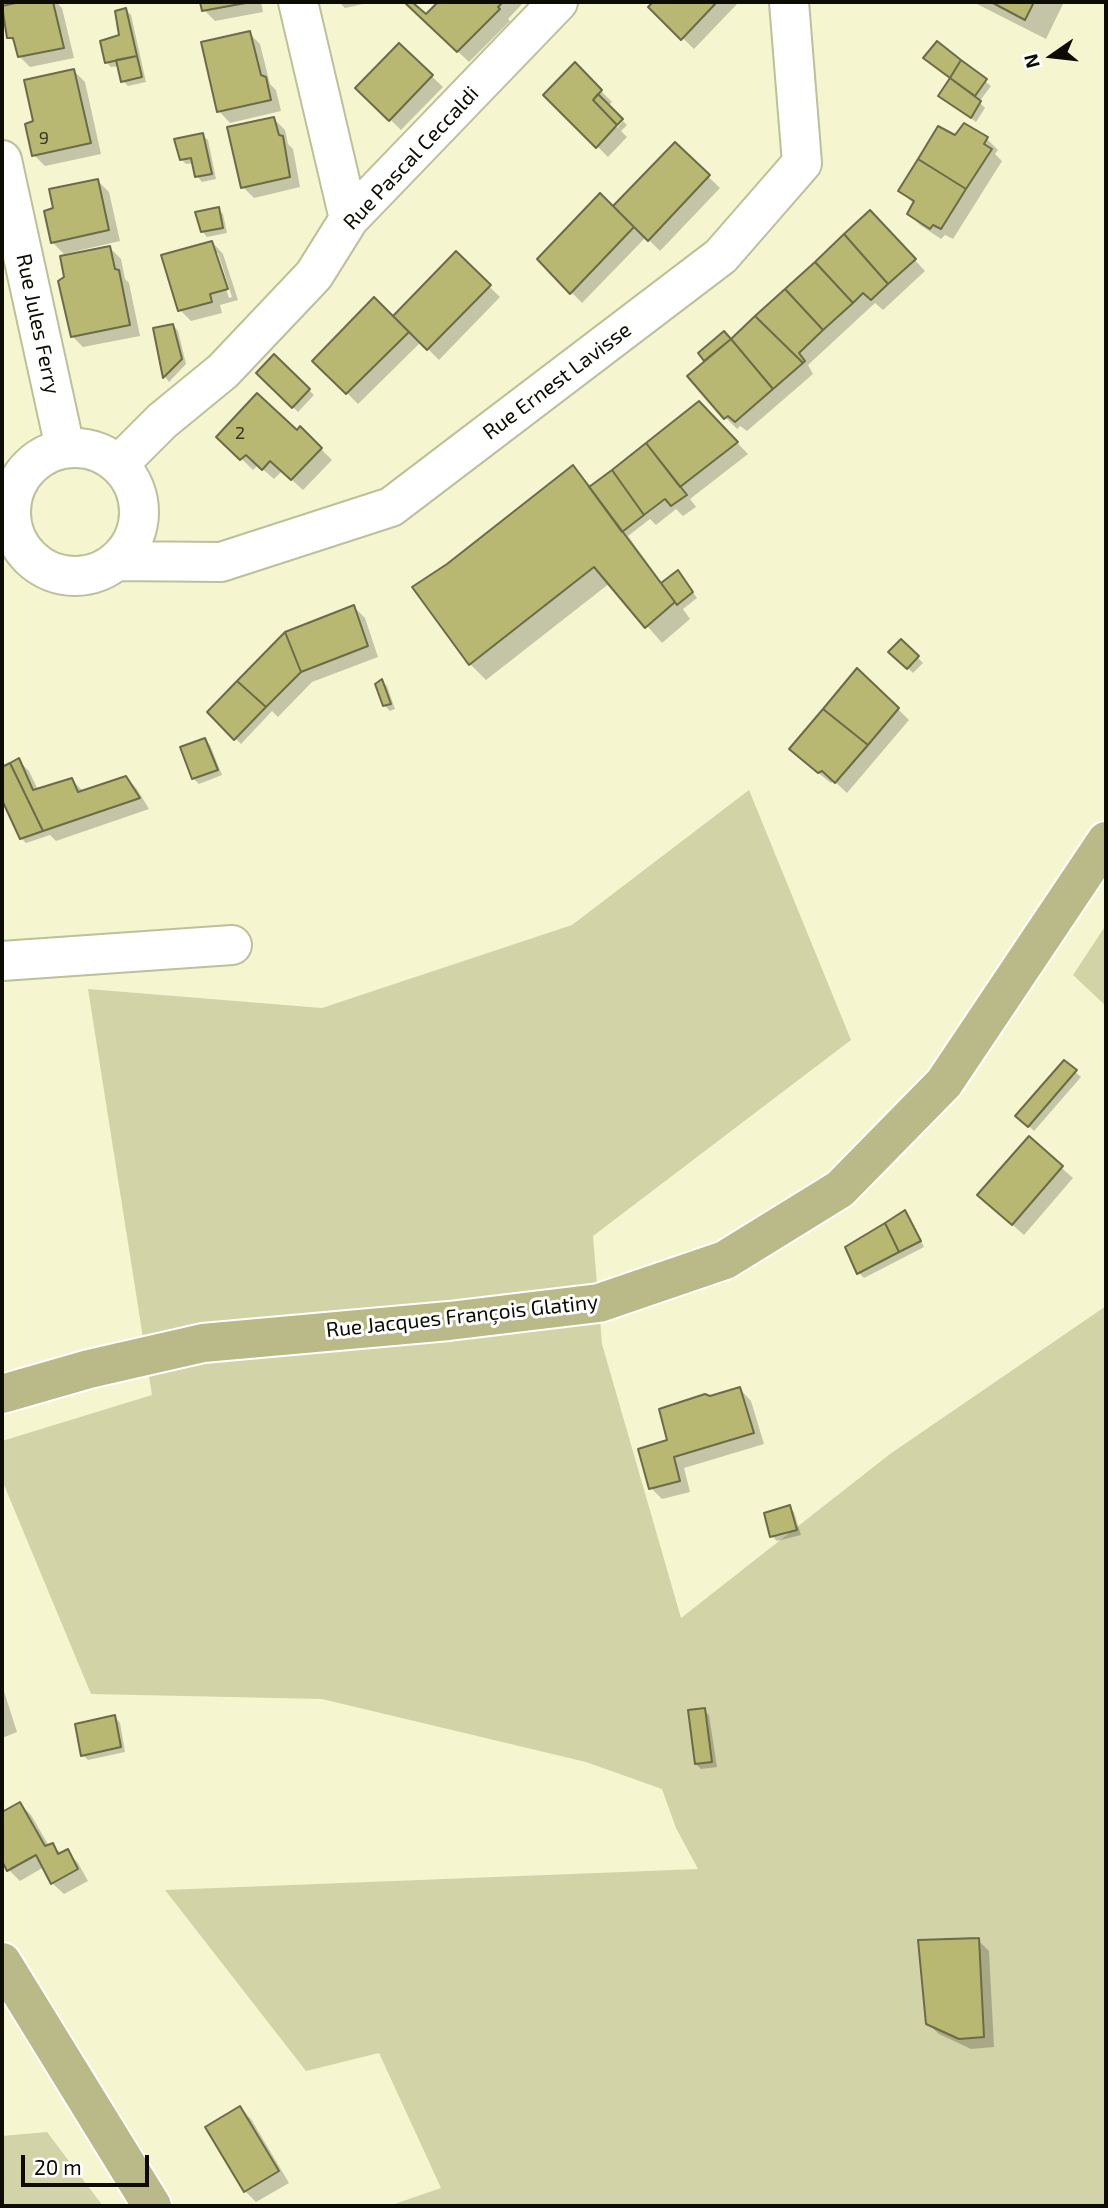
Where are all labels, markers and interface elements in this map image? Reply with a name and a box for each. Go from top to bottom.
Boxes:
north arrow [1017,21,1087,91]
text: N [1018,52,1044,71]
street label: Rue Pascal Ceccaldi [338,81,484,235]
house number: 9 [39,127,49,149]
street label: Rue Jules Ferry [11,251,65,397]
street label: Rue Ernest Lavisse [478,317,636,445]
house number: 2 [235,422,245,444]
street label: Rue Jacques François Glatiny [325,1289,599,1343]
scale bar [24,2142,152,2186]
text: 20 m [34,2154,82,2179]

